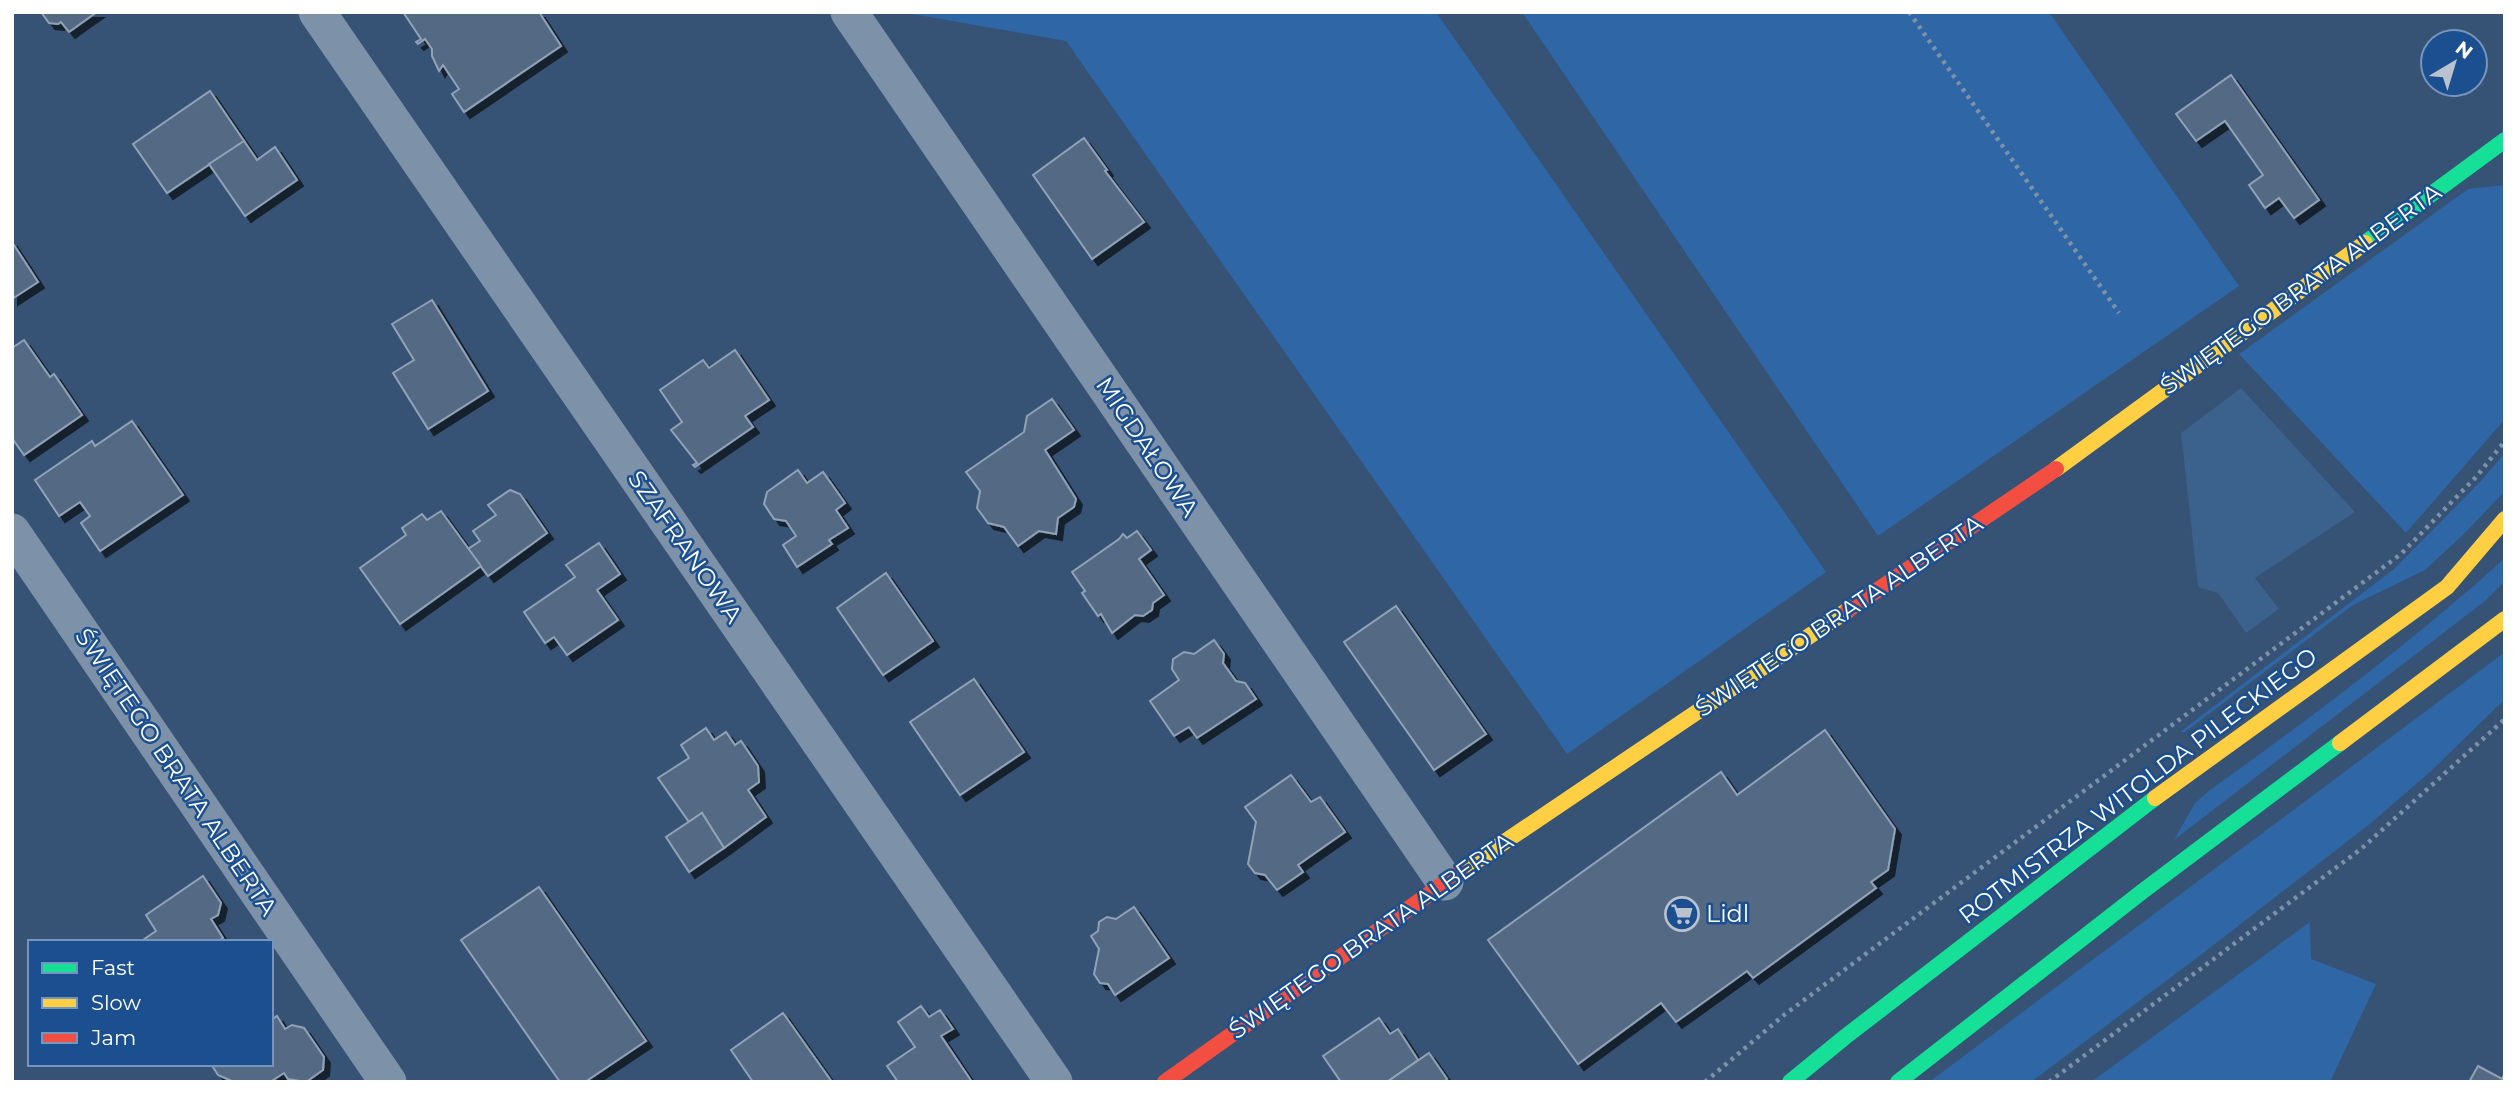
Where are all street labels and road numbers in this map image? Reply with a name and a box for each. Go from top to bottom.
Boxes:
street label: ŚWIĘTEGO BRATA ALBERTA [2155,176,2447,400]
street label: MIGDAŁOWA [1090,371,1205,523]
street label: SZAFRANOWA [622,465,749,629]
street label: ŚWIĘTEGO BRATA ALBERTA [1690,508,1988,723]
street label: ŚWIĘTEGO BRATA ALBERTA [69,623,284,921]
street label: ROTMISTRZA WITOLDA PILECKIEGO [1953,641,2322,930]
street label: ŚWIĘTEGO BRATA ALBERTA [1223,826,1519,1045]

